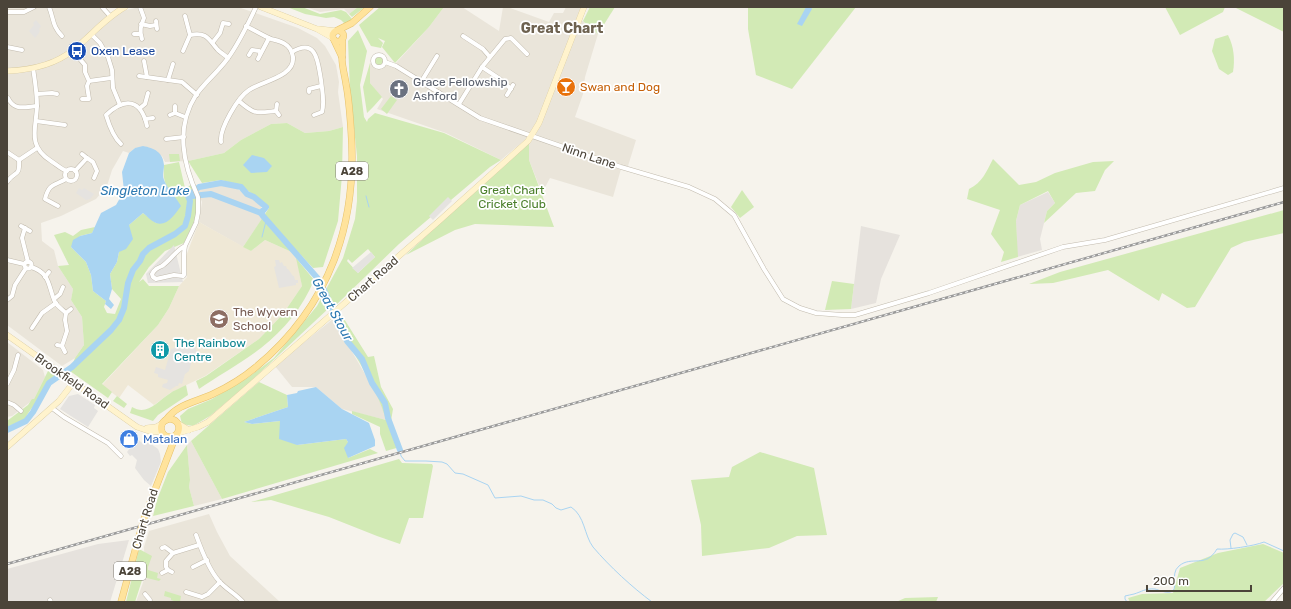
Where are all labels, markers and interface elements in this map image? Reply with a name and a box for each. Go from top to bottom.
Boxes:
district label: Great Chart [521,20,604,37]
bus stop icon: Oxen Lease [66,40,88,62]
place label: Oxen Lease [91,44,155,58]
place label: Grace Fellowship Ashford [413,75,508,103]
bar icon: Swan and Dog [555,76,577,98]
church icon: Grace Fellowship Ashford [388,78,410,100]
place label: Swan and Dog [580,80,660,94]
street label: Ninn Lane [560,140,618,172]
road number: A28 [336,162,368,180]
water label: Singleton Lake [100,183,190,199]
park label: Great Chart Cricket Club [478,183,546,211]
street label: Chart Road [345,253,401,305]
water label: Great Stour [309,275,357,344]
place label: The Wyvern School [233,305,298,333]
school or university icon: The Wyvern School [208,308,230,330]
place label: The Rainbow Centre [174,336,246,364]
building icon: The Rainbow Centre [149,339,171,361]
street label: Brookfield Road [32,350,112,412]
shop icon: Matalan [118,428,140,450]
place label: Matalan [143,432,187,446]
street label: Chart Road [129,487,161,551]
road number: A28 [114,562,146,580]
scale bar [1147,567,1251,593]
text: 200 m [1153,574,1189,588]

